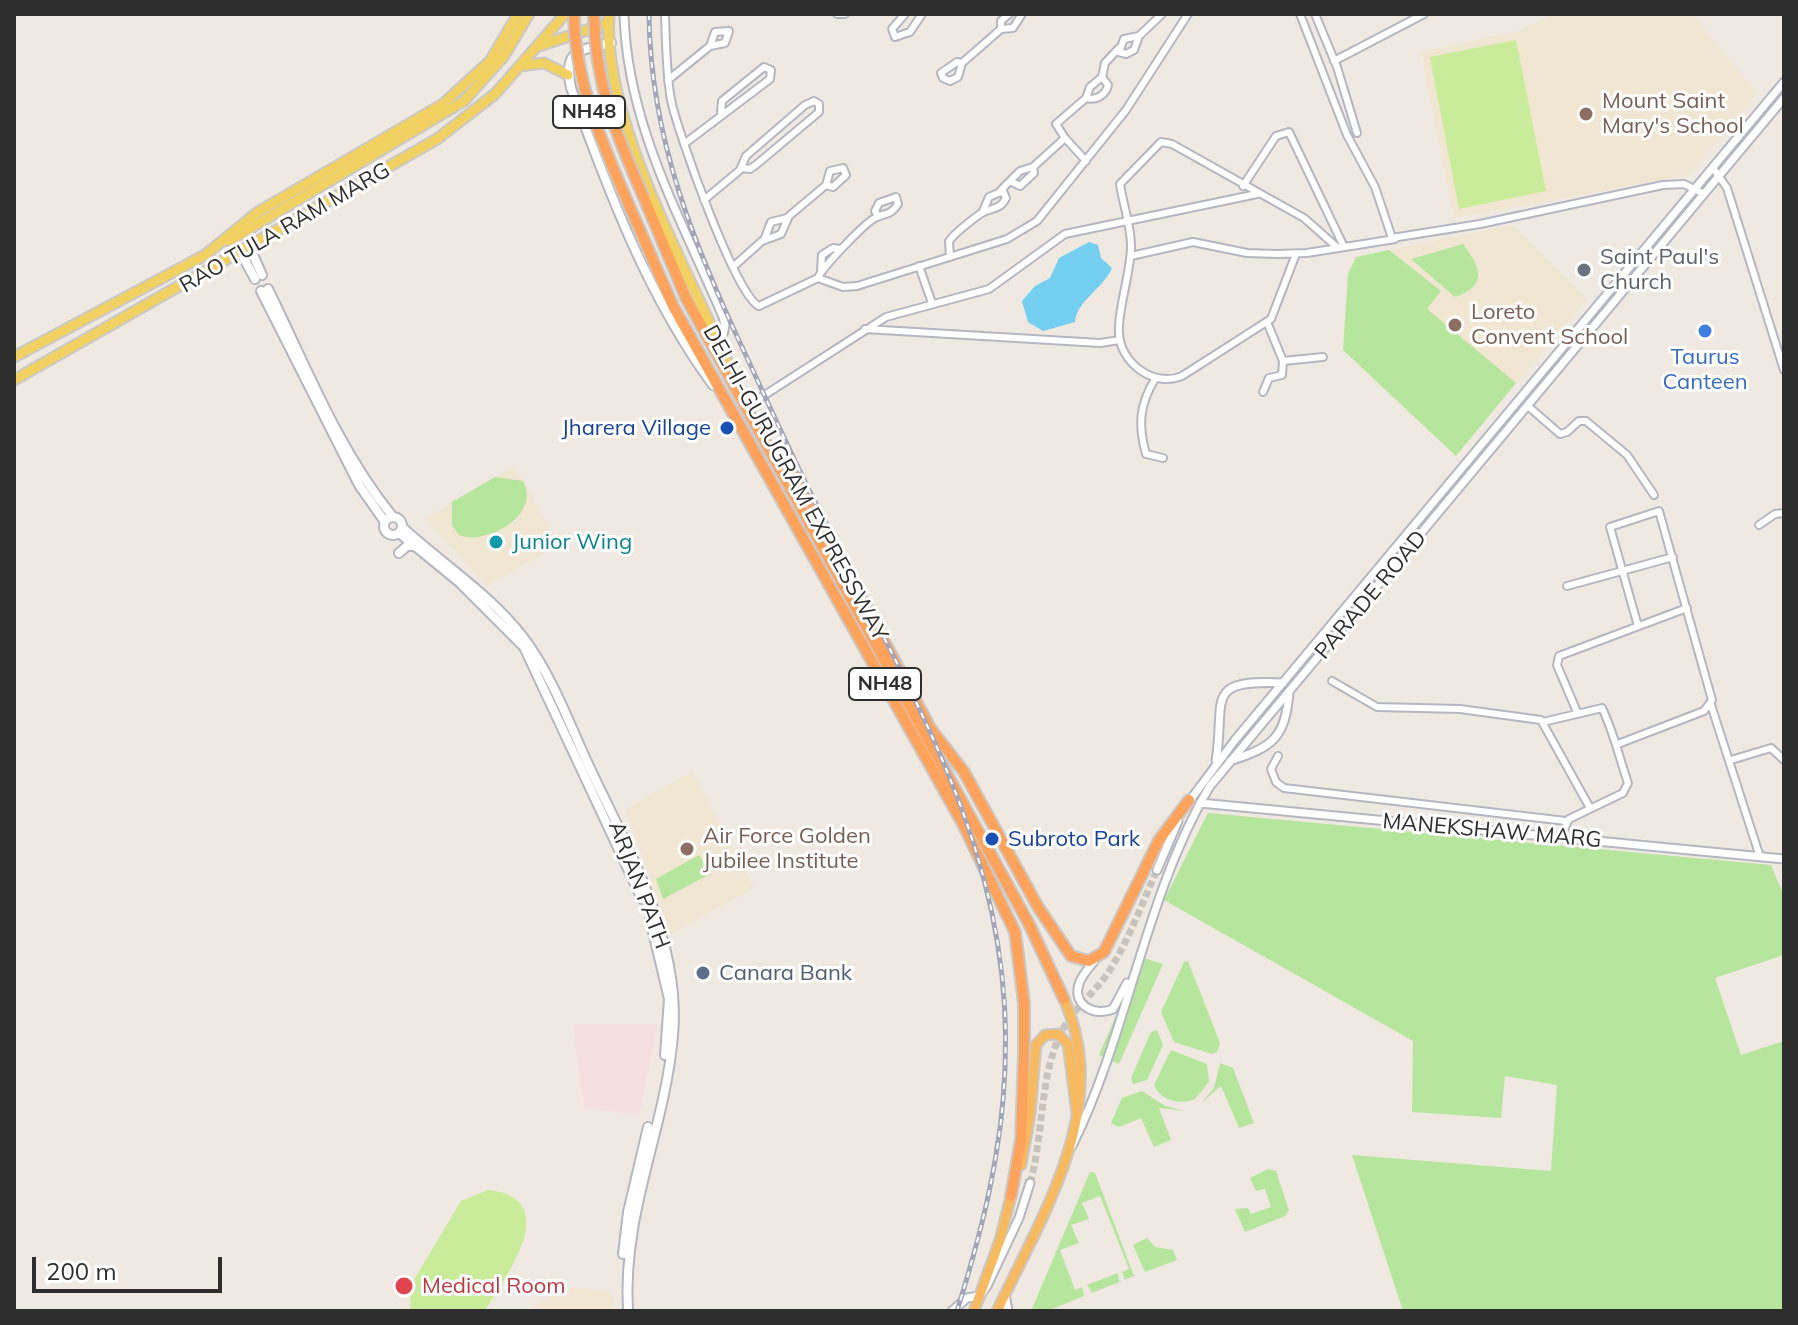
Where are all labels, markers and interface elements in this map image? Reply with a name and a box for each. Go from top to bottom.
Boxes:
place label: Mount Saint Mary's School [1602,88,1744,140]
road number: NH48 [553,96,625,128]
marker: Mount Saint Mary's School [1577,105,1595,123]
street label: RAO TULA RAM MARG [175,157,395,299]
place label: Saint Paul's Church [1600,244,1719,296]
marker: Saint Paul's Church [1575,261,1593,279]
place label: Loreto Convent School [1471,299,1628,350]
marker: Loreto Convent School [1446,316,1464,334]
street label: DELHI-GURUGRAM EXPRESSWAY [697,321,893,645]
marker: Taurus Canteen [1696,322,1714,340]
place label: Taurus Canteen [1662,344,1748,396]
place label: Jharera Village [562,415,711,441]
marker: Jharera Village [718,419,736,437]
street label: PARADE ROAD [1310,525,1432,665]
place label: Junior Wing [512,529,632,555]
marker: Junior Wing [487,533,505,551]
road number: NH48 [849,668,921,700]
street label: MANEKSHAW MARG [1381,808,1603,854]
street label: ARJAN PATH [603,818,675,952]
place label: Air Force Golden Jubilee Institute [703,823,871,874]
place label: Subroto Park [1008,826,1140,852]
marker: Subroto Park [983,830,1001,848]
marker: Air Force Golden Jubilee Institute [678,840,696,858]
place label: Canara Bank [719,960,852,986]
marker: Canara Bank [694,964,712,982]
scale bar [36,1241,226,1291]
text: 200 m [46,1256,117,1286]
place label: Medical Room [422,1273,566,1299]
marker: Medical Room [393,1275,415,1297]

